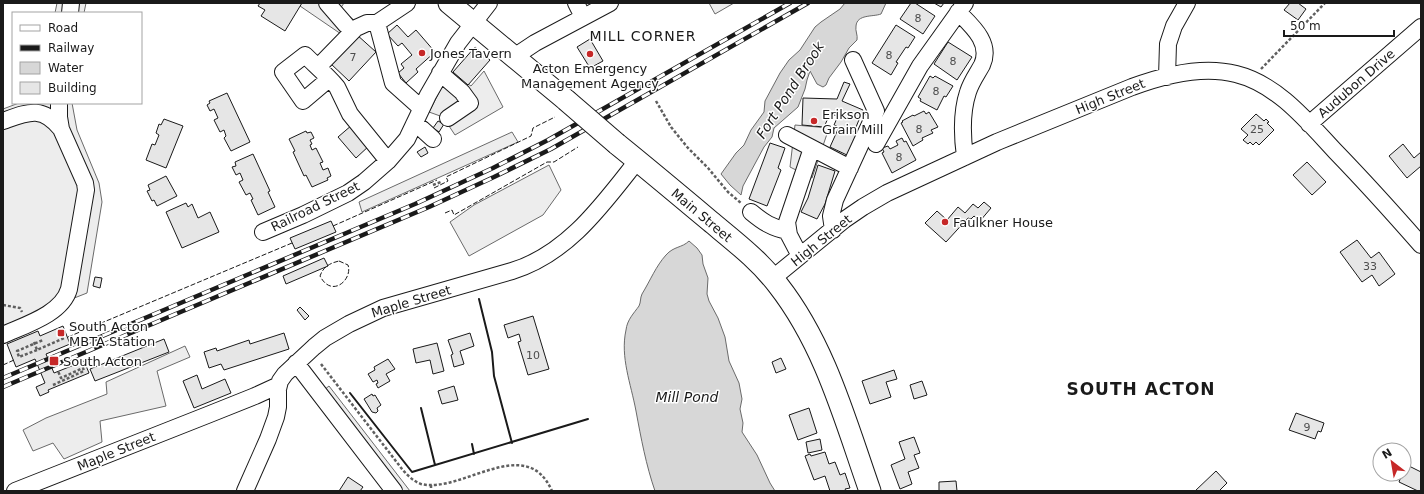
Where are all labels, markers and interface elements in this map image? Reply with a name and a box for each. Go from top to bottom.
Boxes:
legend [12,12,142,104]
house number: 8 [915,12,922,25]
scale bar [1284,12,1394,38]
text: 50 m [1290,19,1321,33]
text: Road [48,21,78,35]
district label: MILL CORNER [590,28,696,44]
water label: Fort Pond Brook [753,38,828,141]
text: Railway [48,41,94,55]
place label: Jones Tavern [429,46,512,61]
street label: Audubon Drive [1315,46,1398,121]
marker: Jones Tavern [417,48,427,58]
marker: Acton Emergency Management Agency [585,49,595,59]
house number: 8 [886,49,893,62]
house number: 7 [350,51,357,64]
house number: 8 [950,55,957,68]
text: Water [48,61,84,75]
place label: Acton Emergency Management Agency [521,61,659,91]
street label: High Street [1073,76,1147,117]
text: Building [48,81,97,95]
house number: 8 [933,85,940,98]
place label: Erikson Grain Mill [822,107,883,137]
marker: Erikson Grain Mill [809,116,819,126]
house number: 8 [916,123,923,136]
house number: 25 [1250,123,1264,136]
house number: 8 [896,151,903,164]
street label: Railroad Street [268,178,362,234]
street label: Main Street [668,186,735,245]
street label: High Street [788,211,855,269]
place label: Faulkner House [953,215,1053,230]
marker: Faulkner House [940,217,950,227]
house number: 33 [1363,260,1377,273]
street label: Maple Street [369,282,453,321]
place label: South Acton MBTA Station [69,319,155,349]
marker: South Acton MBTA Station [56,328,66,338]
house number: 10 [526,349,540,362]
place label: South Acton [63,354,142,369]
marker: South Acton [48,355,60,367]
district label: SOUTH ACTON [1066,379,1216,399]
water label: Mill Pond [656,389,719,405]
house number: 9 [1304,421,1311,434]
street label: Maple Street [75,429,157,474]
north arrow [1372,442,1412,482]
text: N [1380,446,1394,462]

